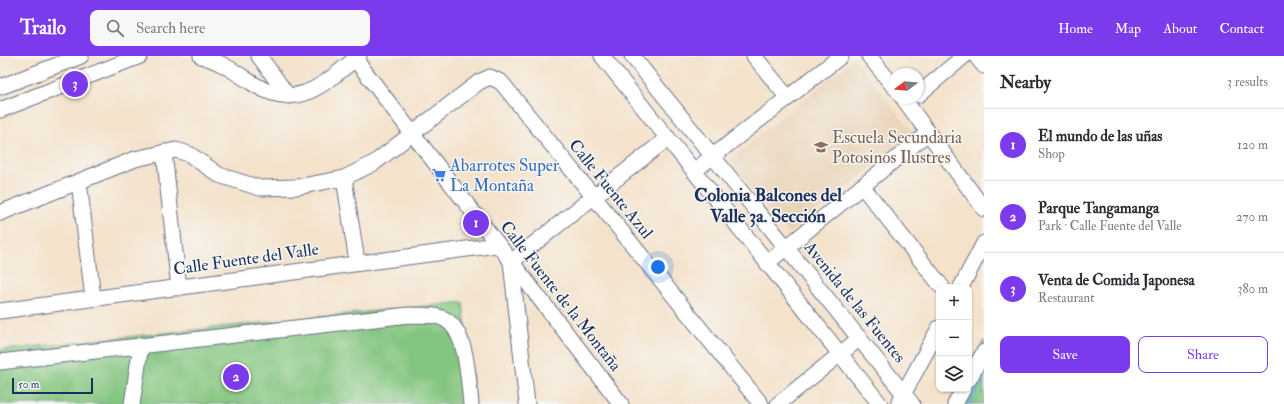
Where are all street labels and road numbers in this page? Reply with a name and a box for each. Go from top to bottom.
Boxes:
street label: Calle Fuente Azul [564,135,658,243]
street label: Calle Fuente de la Montaña [496,217,627,376]
street label: Avenida de las Fuentes [799,236,910,367]
street label: Calle Fuente del Valle [172,238,320,280]

